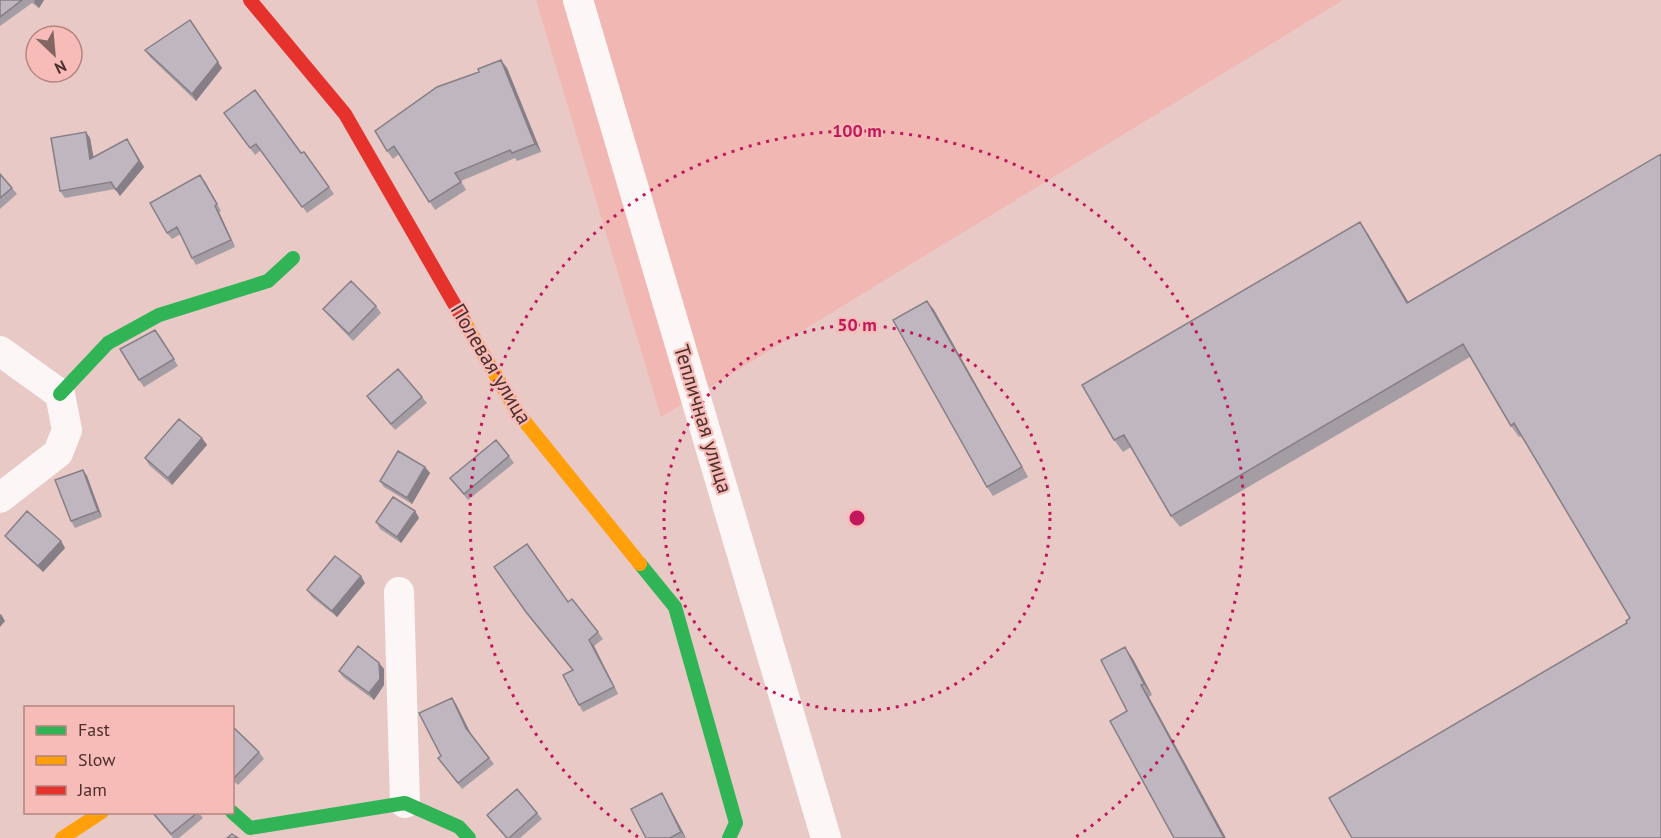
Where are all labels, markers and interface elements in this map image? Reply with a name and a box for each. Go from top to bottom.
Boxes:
north arrow [24,24,84,84]
text: N [51,56,70,79]
text: 100 m [832,119,882,142]
street label: Полевая улица [445,298,538,429]
text: 50 m [837,313,877,336]
street label: Тепличная улица [668,341,739,496]
centre of rings [847,508,867,528]
legend [24,706,234,814]
text: Fast [78,718,110,741]
text: Slow [78,748,116,771]
text: Jam [77,778,107,801]

